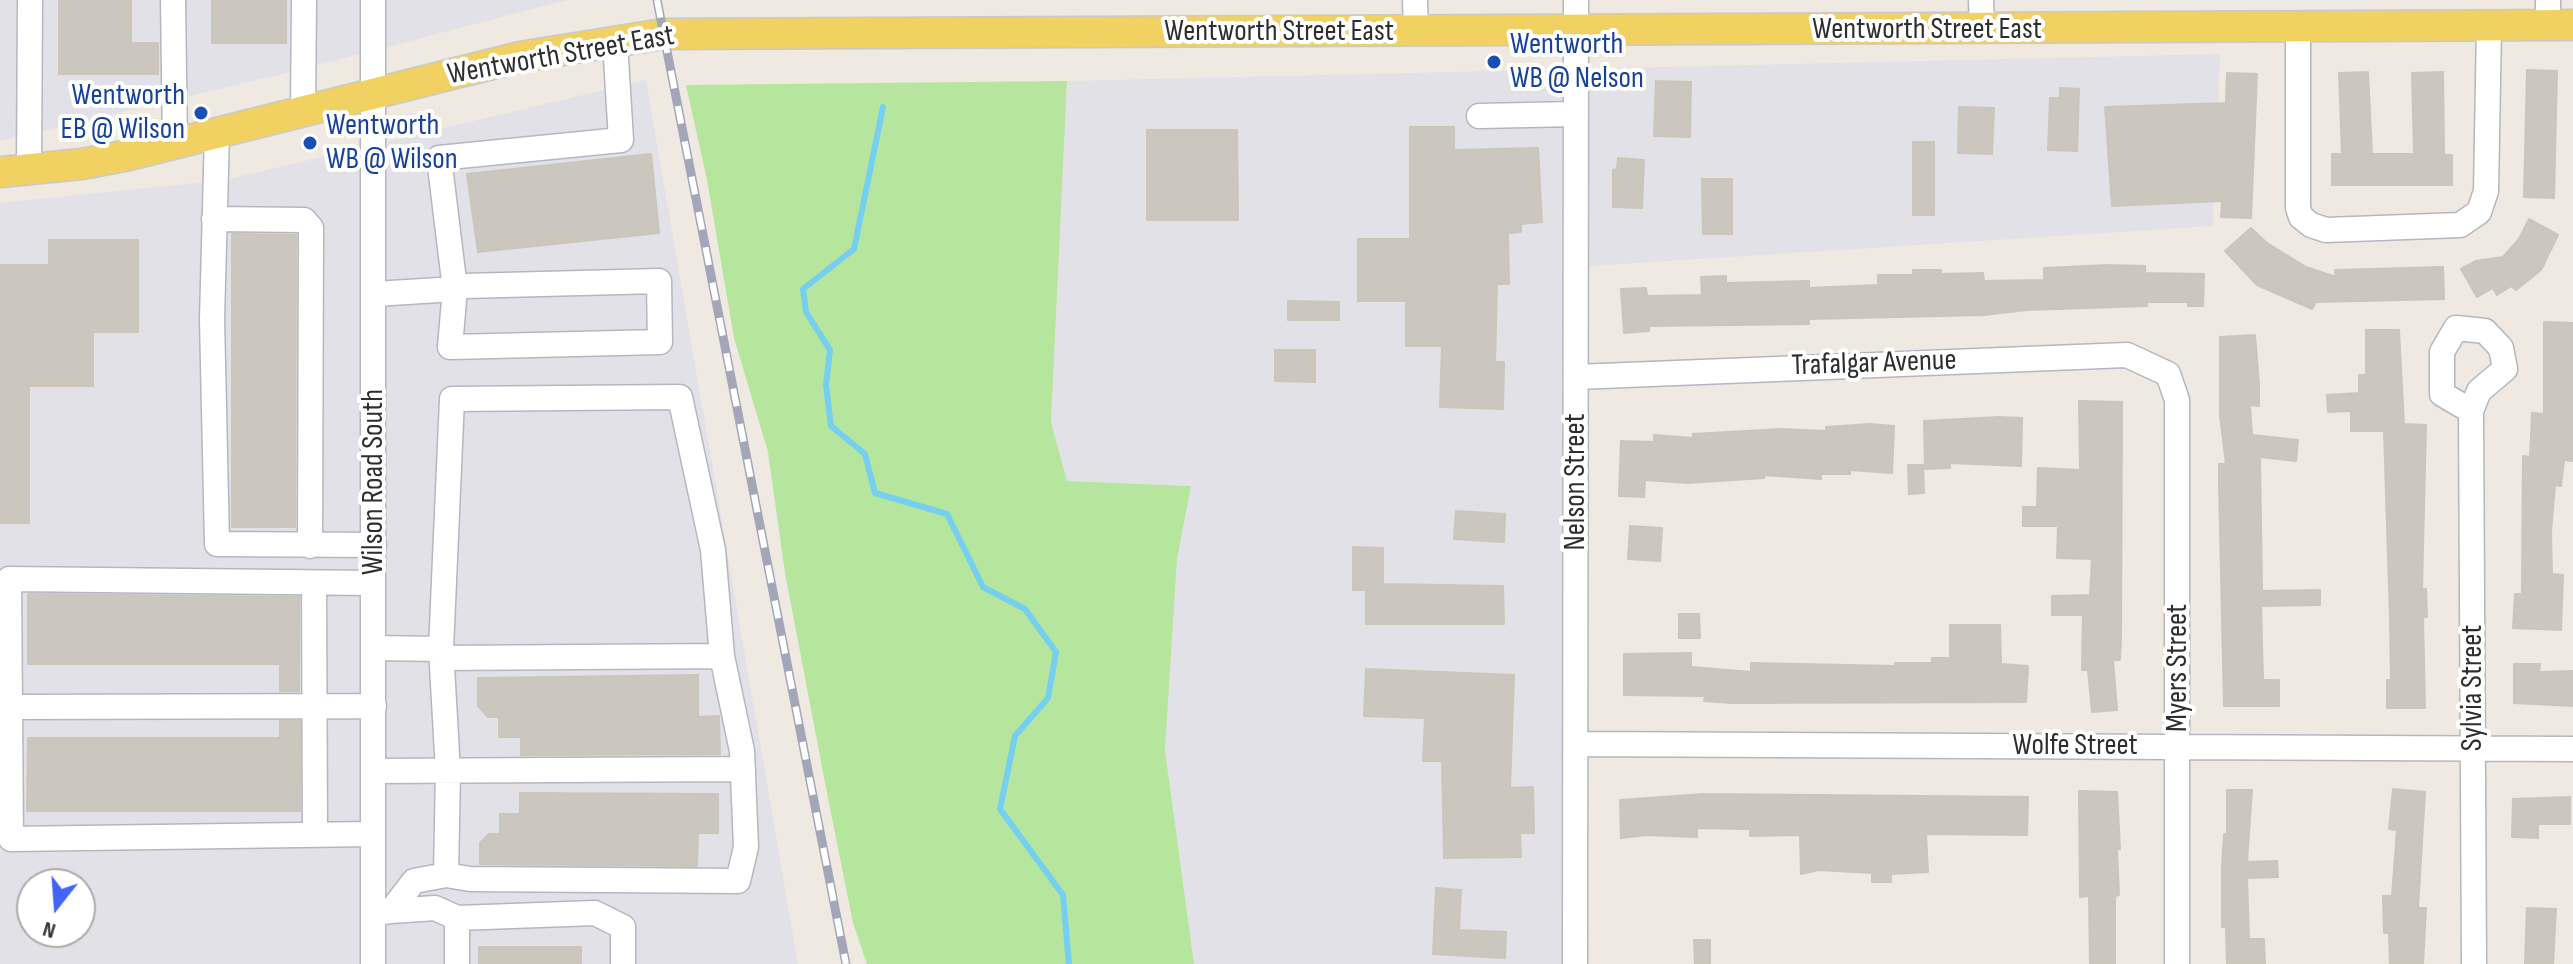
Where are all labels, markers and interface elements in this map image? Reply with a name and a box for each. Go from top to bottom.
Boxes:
street label: Wentworth Street East [1812,12,2042,48]
street label: Wentworth Street East [1164,14,1394,50]
street label: Wentworth Street East [445,18,677,94]
place label: Wentworth WB @ Nelson [1510,27,1644,98]
marker: Wentworth WB @ Nelson [1485,53,1503,71]
place label: Wentworth EB @ Wilson [61,78,185,148]
marker: Wentworth EB @ Wilson [192,104,210,122]
place label: Wentworth WB @ Wilson [326,108,458,178]
marker: Wentworth WB @ Wilson [301,134,319,152]
street label: Trafalgar Avenue [1791,343,1957,385]
street label: Wilson Road South [356,389,392,575]
street label: Nelson Street [1558,413,1594,551]
street label: Myers Street [2160,604,2196,732]
street label: Sylvia Street [2455,625,2491,751]
street label: Wolfe Street [2012,728,2138,764]
north arrow [16,868,96,948]
text: N [40,915,59,944]

